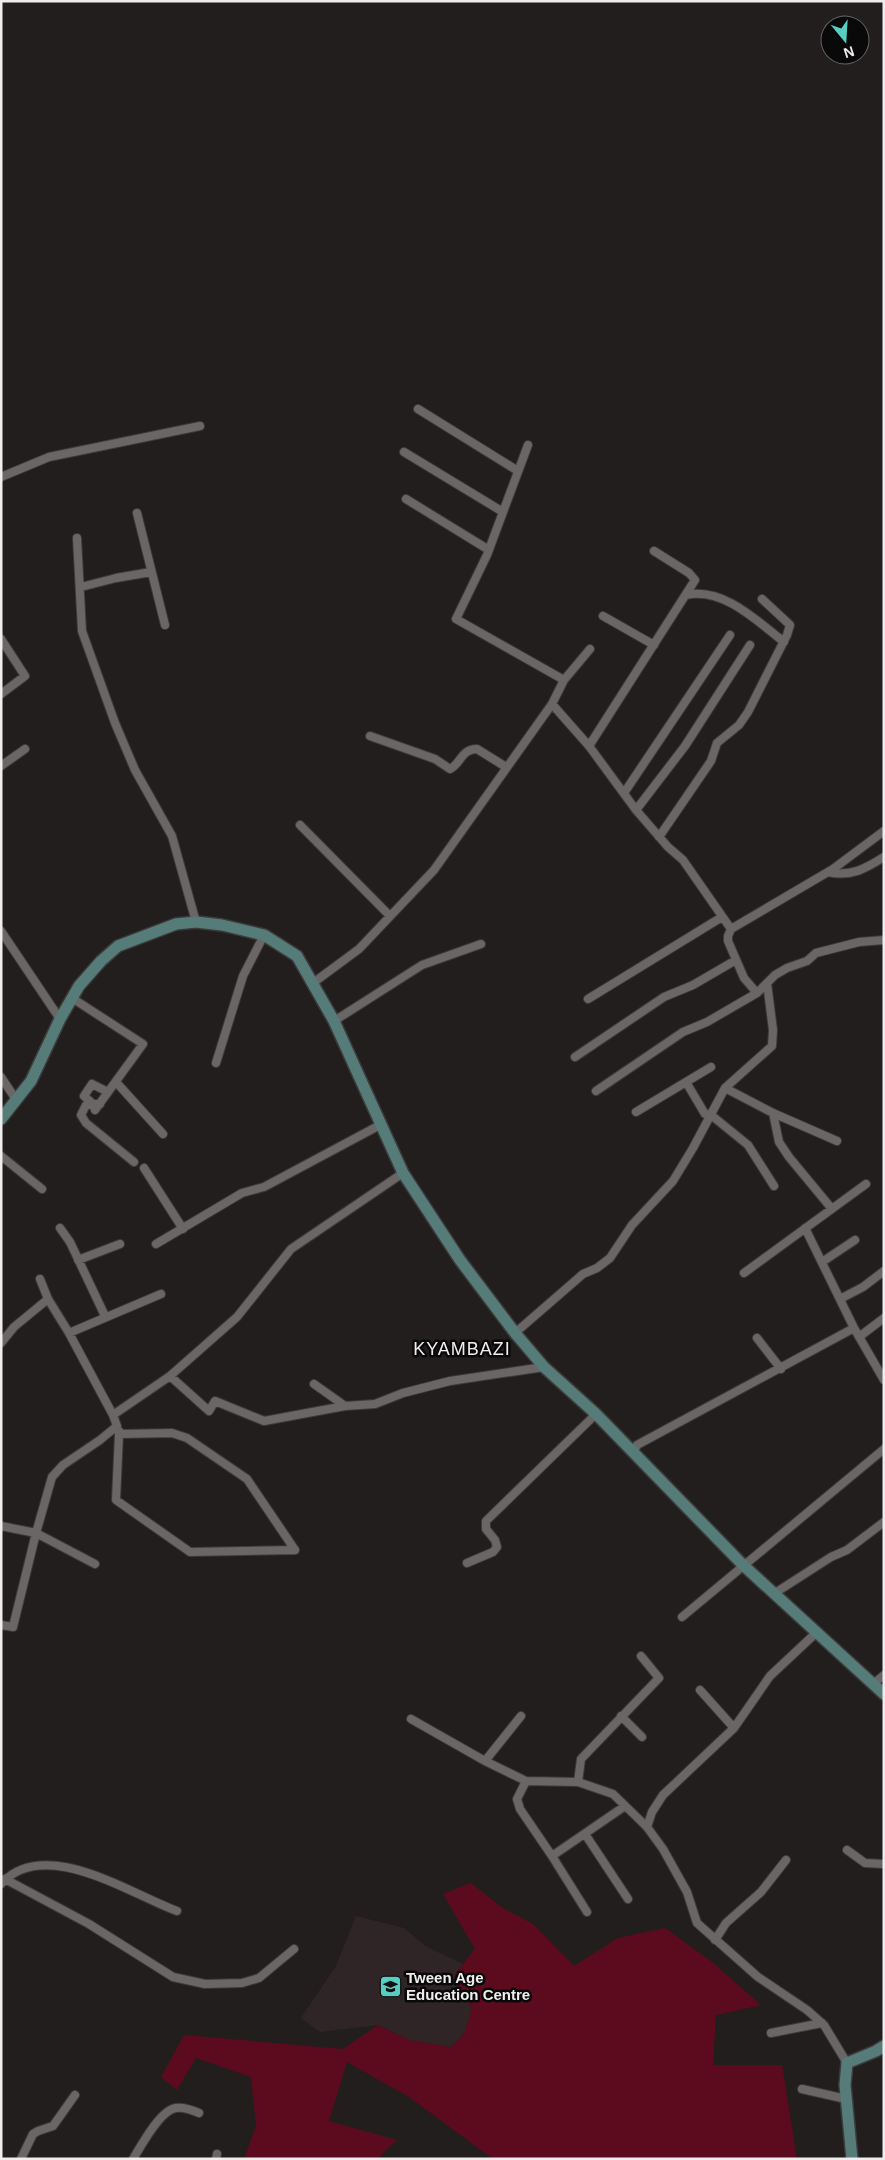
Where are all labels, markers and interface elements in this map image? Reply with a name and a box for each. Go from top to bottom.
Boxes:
north arrow [820,15,870,65]
text: N [842,43,856,62]
district label: KYAMBAZI [413,1339,511,1359]
place label: Tween Age Education Centre [406,1969,530,2003]
school or university icon: Tween Age Education Centre [378,1975,402,1999]

